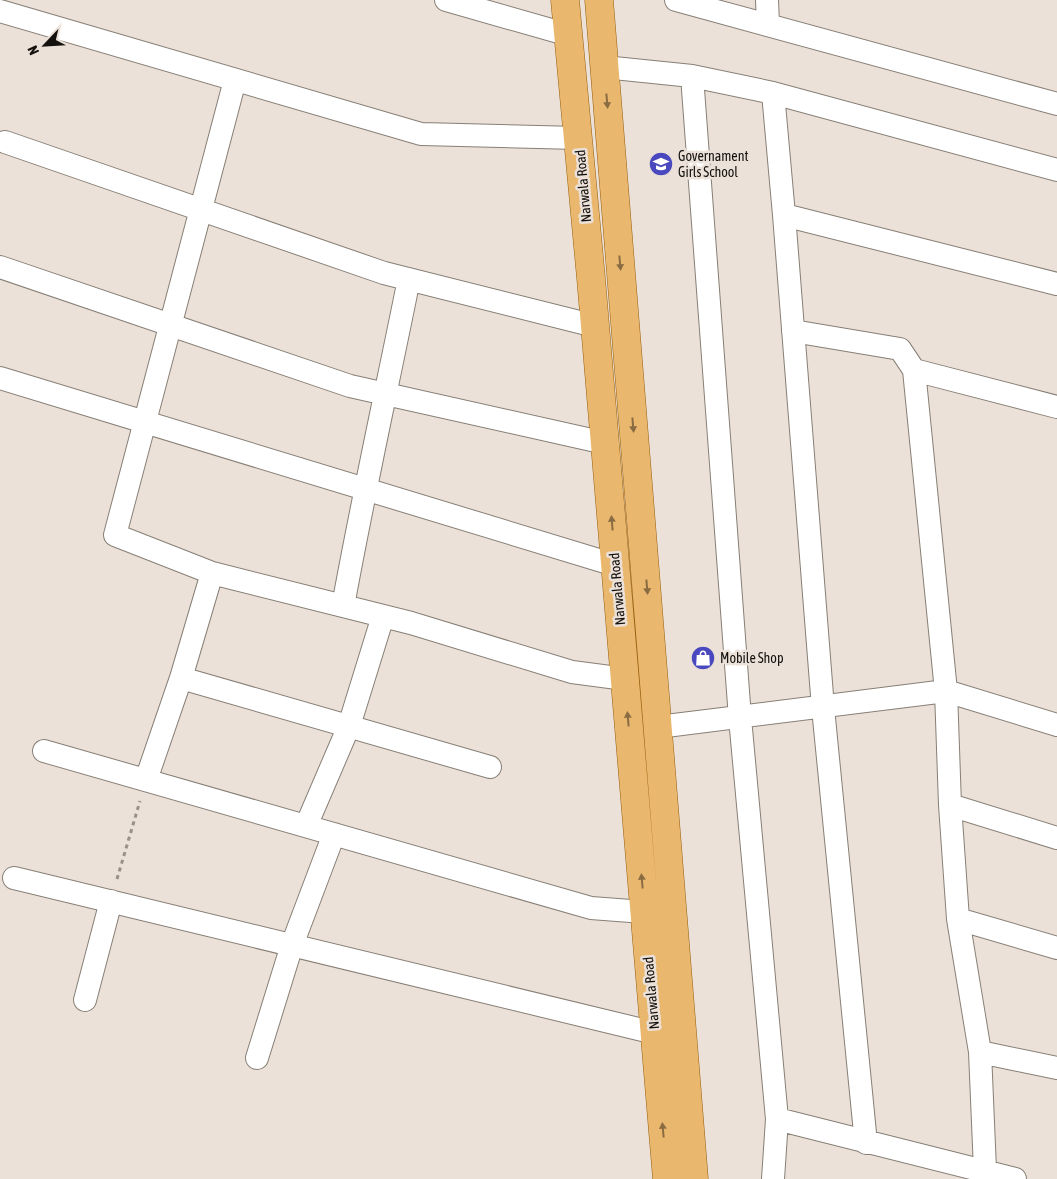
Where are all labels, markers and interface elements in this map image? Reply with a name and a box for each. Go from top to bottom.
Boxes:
north arrow [20,20,70,70]
text: N [24,43,42,58]
one-way arrow [603,93,611,109]
place label: Governament Girls School [678,148,749,180]
street label: Narwala Road [572,149,594,223]
school or university icon: Governament Girls School [648,151,674,177]
one-way arrow [617,255,625,271]
one-way arrow [630,417,638,433]
one-way arrow [607,514,615,530]
street label: Narwala Road [606,552,628,626]
one-way arrow [643,579,651,595]
shop icon: Mobile Shop [690,645,716,671]
place label: Mobile Shop [720,650,784,666]
one-way arrow [624,711,632,727]
one-way arrow [638,873,646,889]
street label: Narwala Road [640,956,662,1030]
one-way arrow [659,1122,667,1138]

